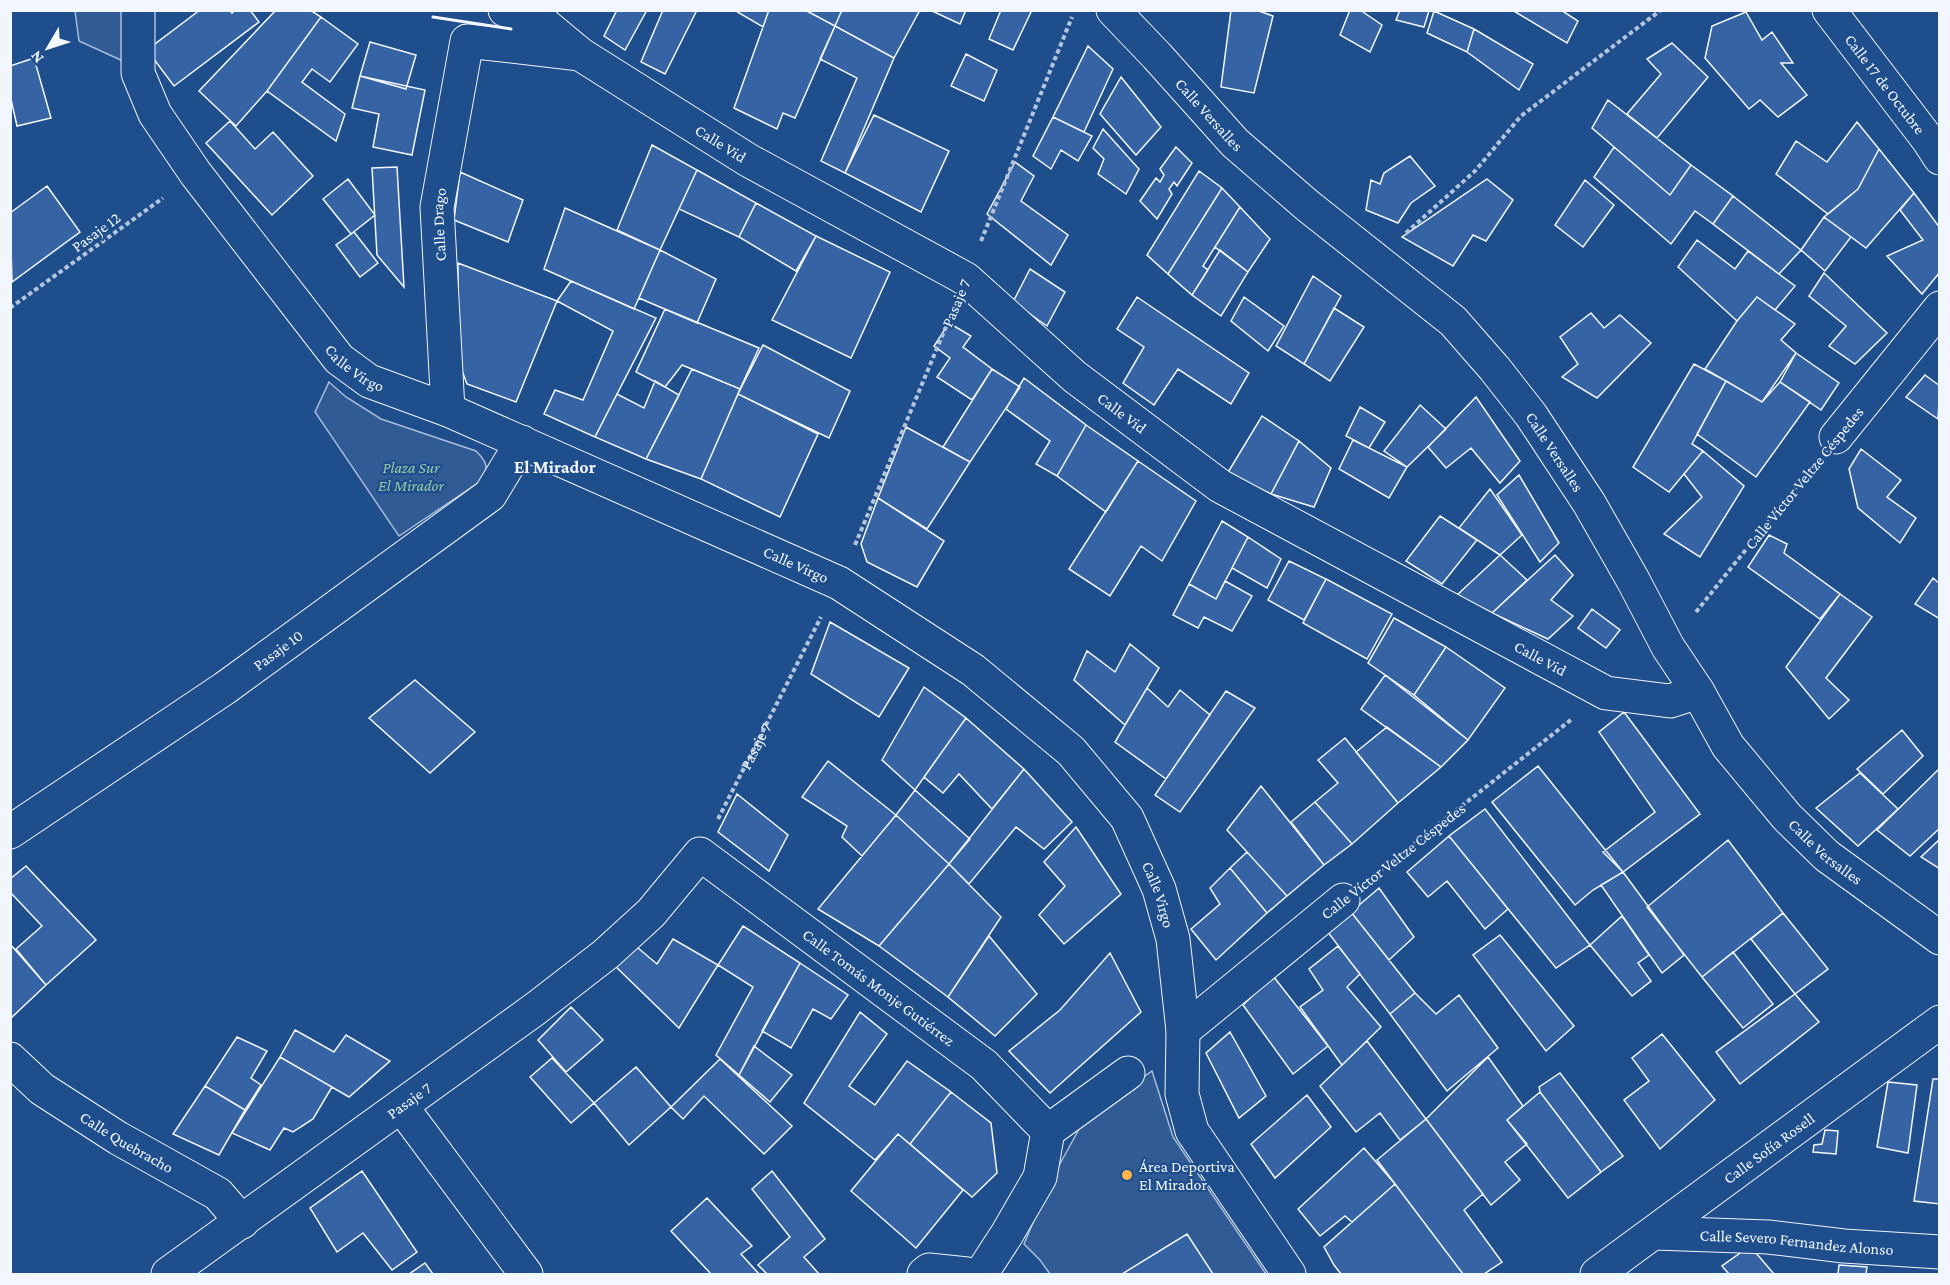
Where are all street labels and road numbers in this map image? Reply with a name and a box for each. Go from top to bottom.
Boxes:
street label: Calle 17 de Octubre [1842,31,1929,137]
street label: Calle Versalles [1172,75,1246,154]
street label: Calle Vid [692,121,750,166]
street label: Calle Drago [428,186,449,262]
street label: Pasaje 12 [68,209,124,256]
street label: Pasaje 7 [938,276,975,330]
street label: Calle Virgo [322,341,387,394]
street label: Calle Vid [1094,389,1150,437]
street label: Calle Víctor Veltze Céspedes [1741,403,1867,553]
street label: Calle Versalles [1523,409,1587,495]
street label: Calle Virgo [761,542,831,586]
street label: Pasaje 10 [250,626,306,673]
street label: Calle Vid [1512,637,1570,679]
street label: Pasaje 7 [736,719,775,772]
street label: Calle Víctor Veltze Céspedes [1318,799,1469,923]
street label: Calle Versalles [1785,815,1866,888]
street label: Calle Virgo [1139,859,1178,930]
street label: Calle Tomás Monje Gutiérrez [800,925,958,1049]
street label: Pasaje 7 [383,1078,435,1122]
street label: Calle Quebracho [77,1108,177,1176]
street label: Calle Sofía Rosell [1720,1109,1817,1187]
street label: Calle Severo Fernandez Alonso [1699,1226,1894,1258]

